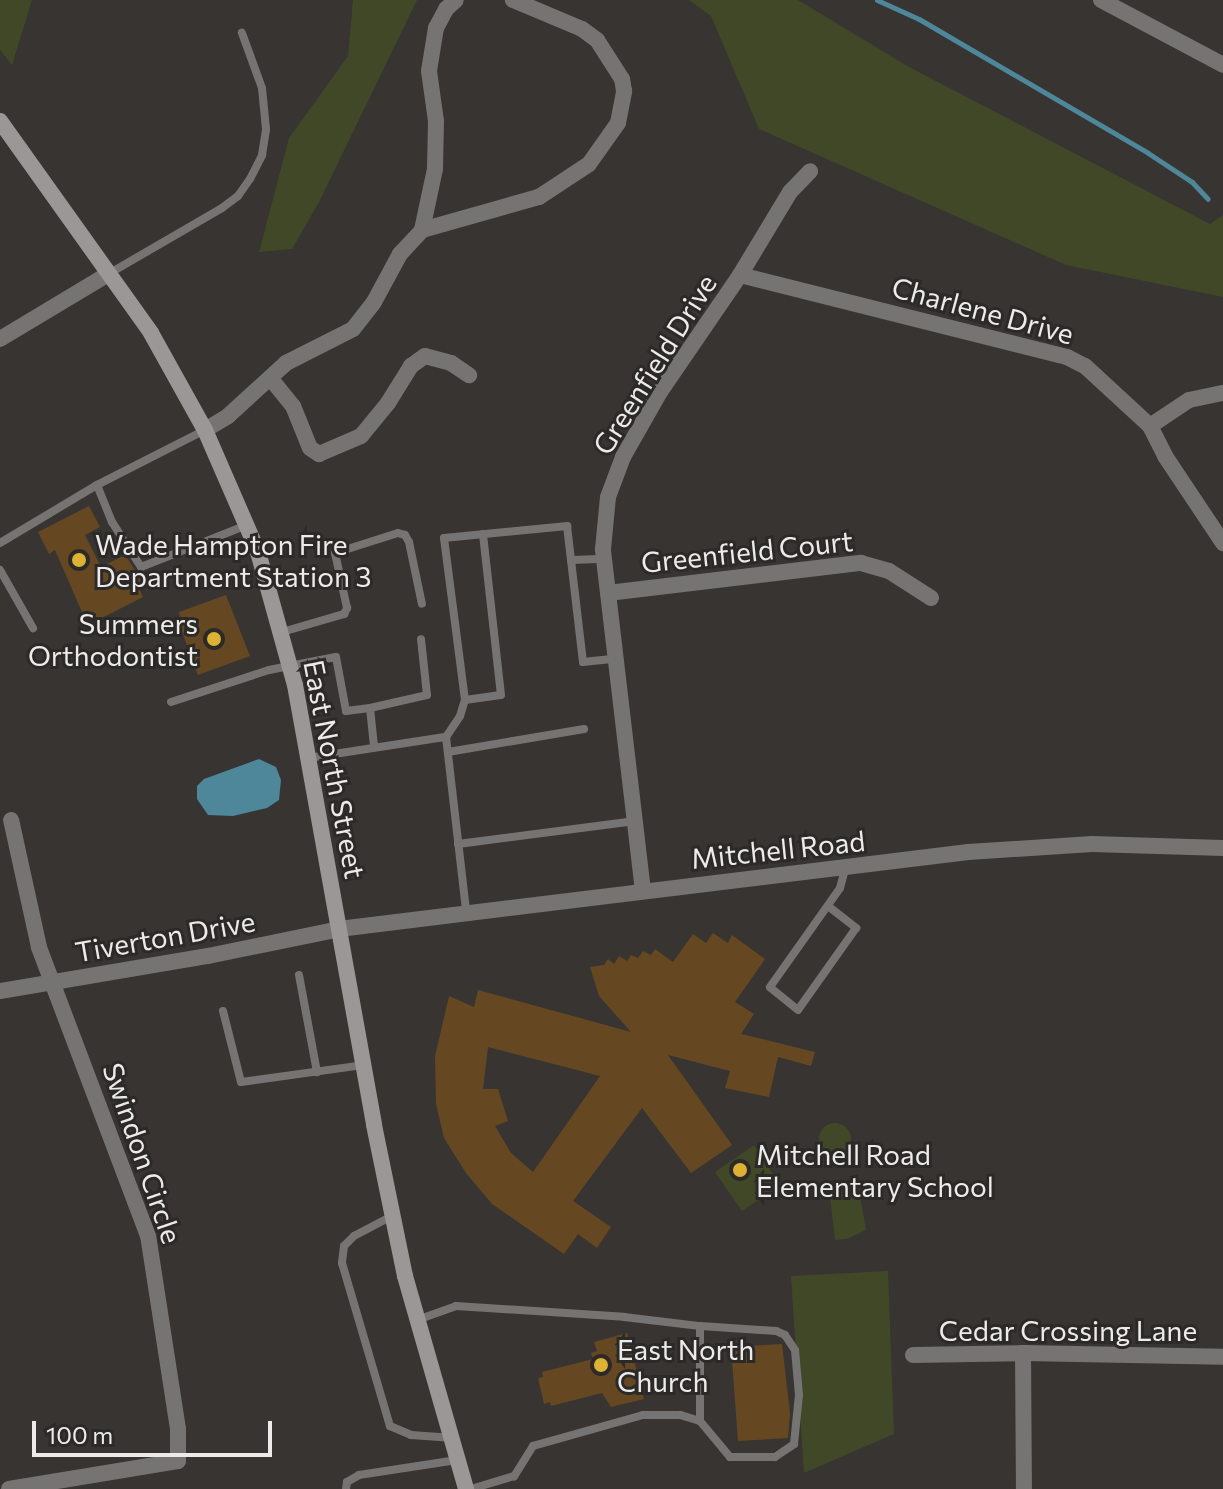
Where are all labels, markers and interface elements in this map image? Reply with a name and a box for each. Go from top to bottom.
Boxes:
street label: Greenfield Drive [585,268,723,460]
street label: Charlene Drive [888,270,1078,350]
street label: Greenfield Court [639,523,855,579]
place label: Wade Hampton Fire Department Station 3 [95,527,371,593]
marker: Wade Hampton Fire Department Station 3 [70,551,88,569]
place label: Summers Orthodontist [28,606,198,672]
marker: Summers Orthodontist [205,630,223,648]
street label: East North Street [297,657,373,881]
street label: Mitchell Road [689,823,867,875]
street label: Tiverton Drive [72,904,258,968]
street label: Swindon Circle [96,1058,190,1248]
place label: Mitchell Road Elementary School [756,1137,994,1203]
marker: Mitchell Road Elementary School [731,1161,749,1179]
street label: Cedar Crossing Lane [939,1313,1197,1347]
place label: East North Church [617,1332,754,1398]
marker: East North Church [592,1356,610,1374]
scale bar [36,1405,276,1455]
text: 100 m [46,1420,113,1449]

